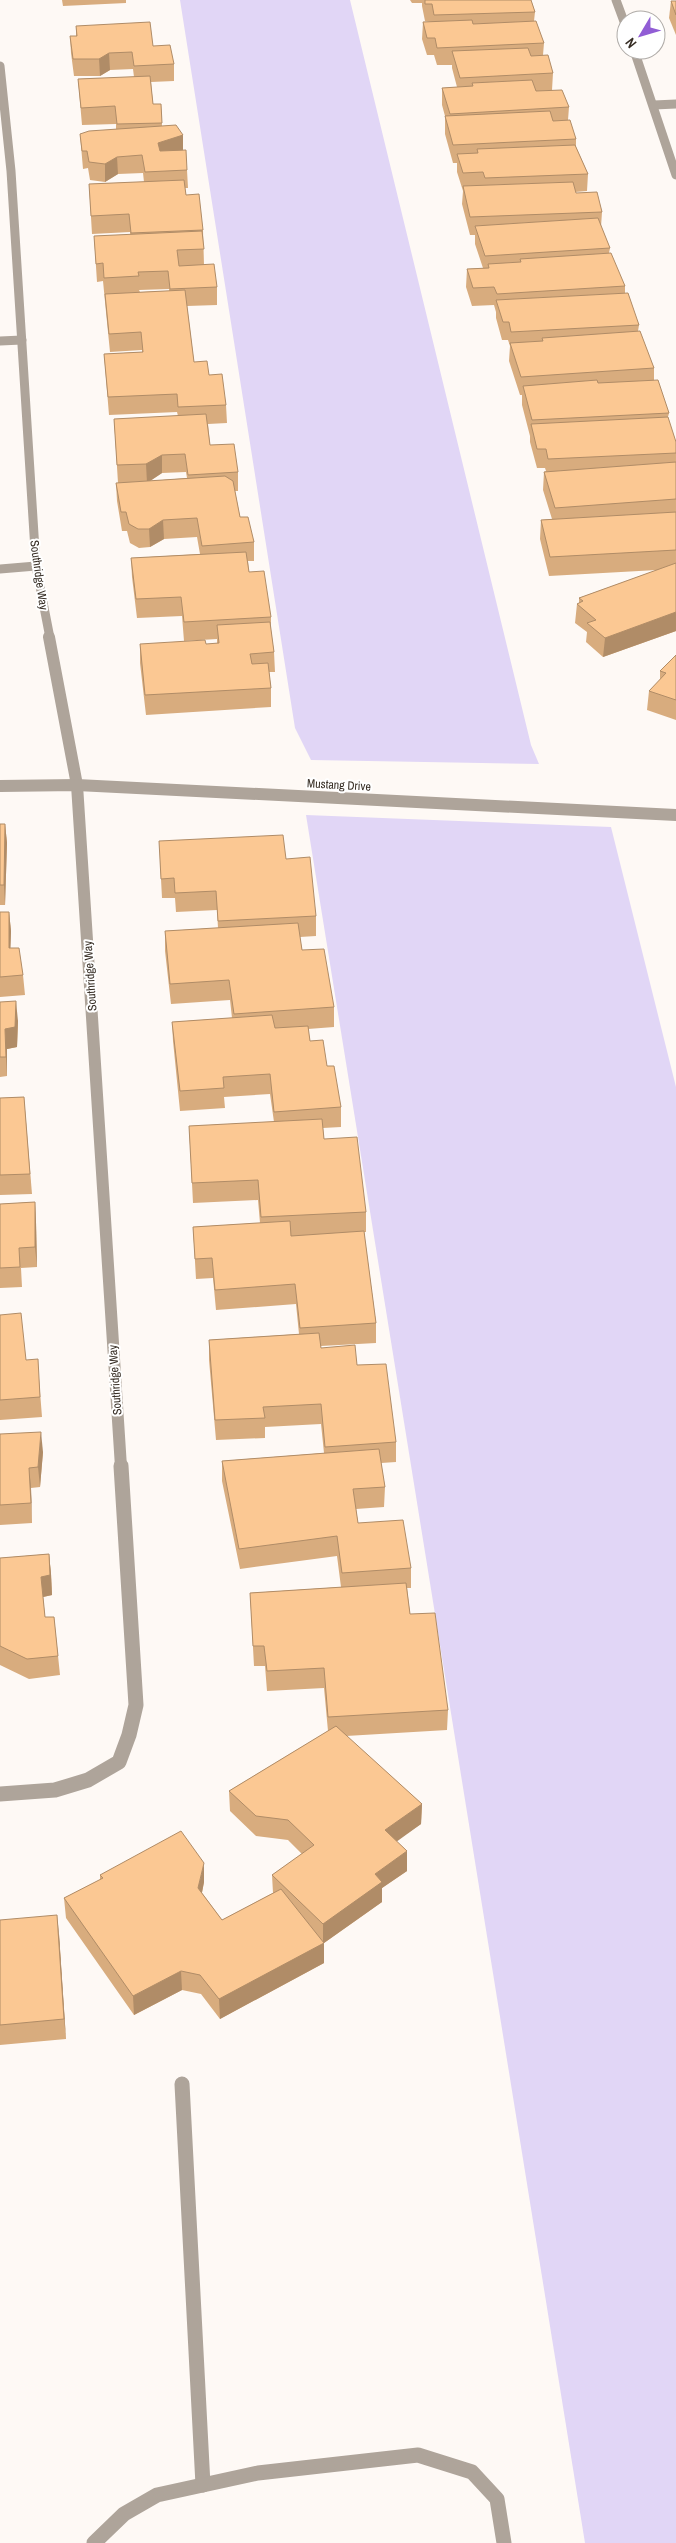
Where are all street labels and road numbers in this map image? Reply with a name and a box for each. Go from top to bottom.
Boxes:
street label: Southridge Way [26,539,52,611]
street label: Mustang Drive [307,775,371,795]
street label: Southridge Way [80,940,100,1012]
street label: Southridge Way [105,1344,125,1416]

